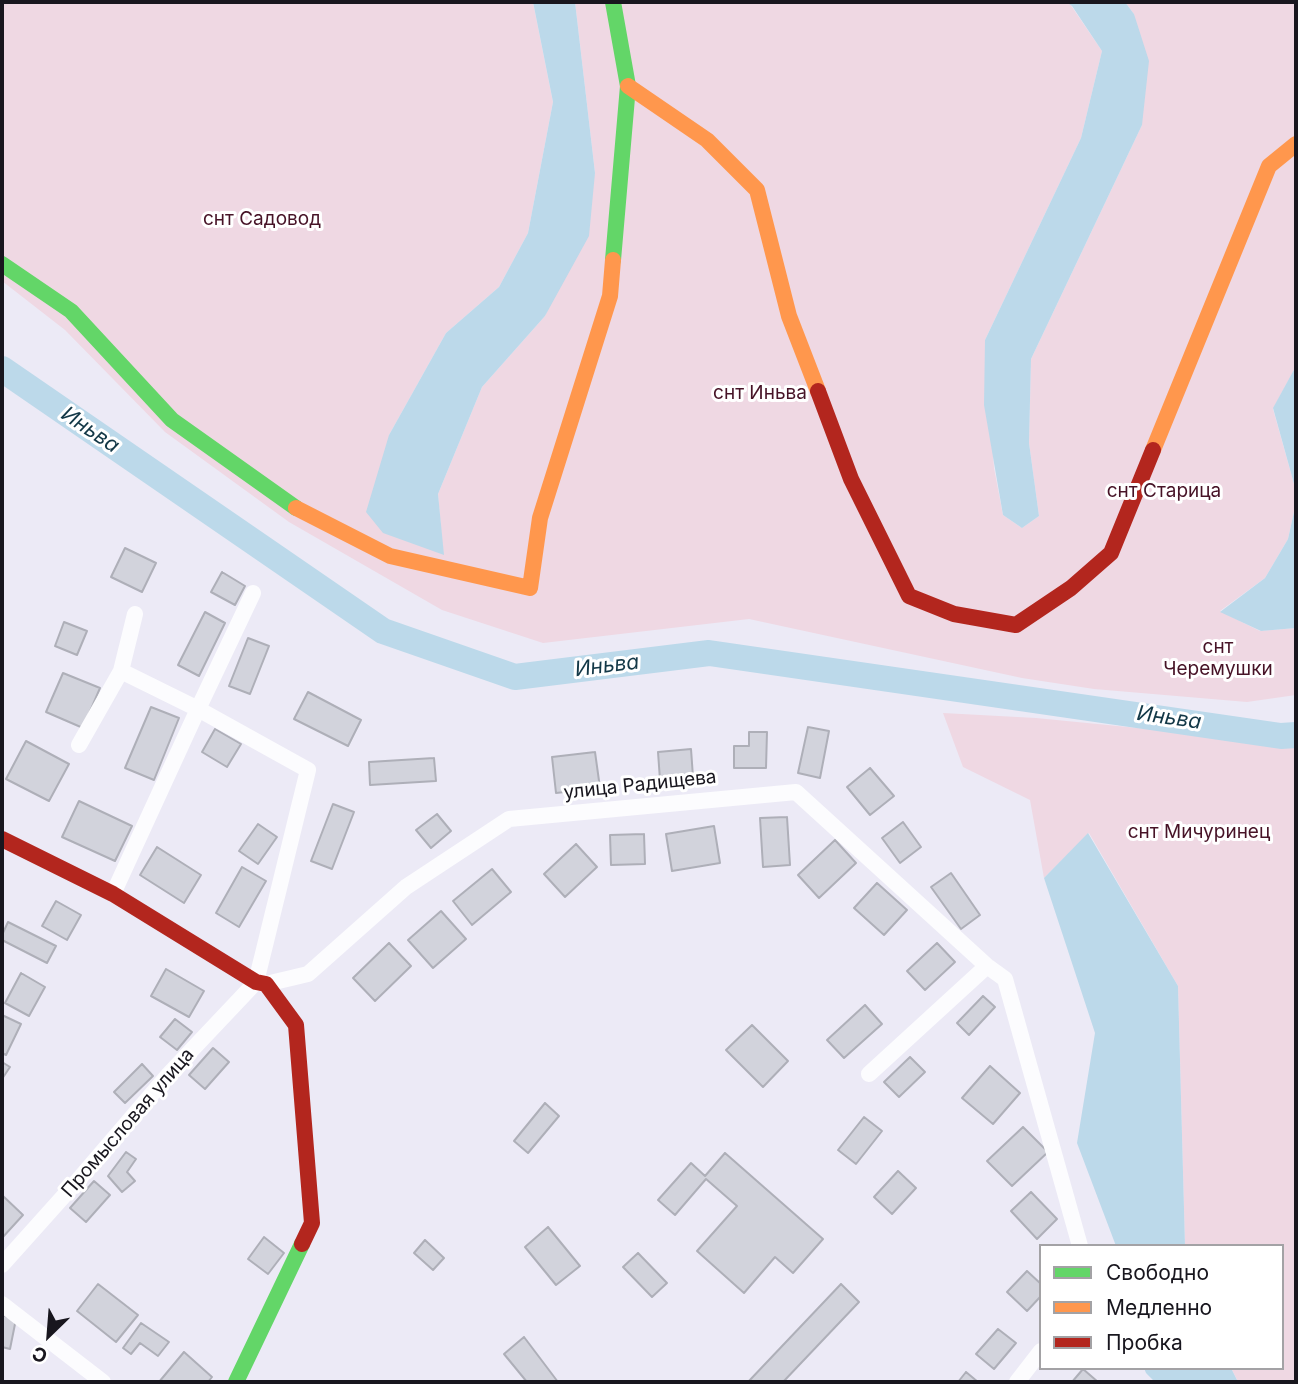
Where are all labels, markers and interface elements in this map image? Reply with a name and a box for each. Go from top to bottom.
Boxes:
park label: снт Садовод [203,208,321,230]
park label: снт Иньва [713,382,807,404]
water label: Иньва [56,401,124,459]
park label: снт Старица [1107,480,1221,502]
park label: снт Черемушки [1163,636,1273,680]
water label: Иньва [573,650,641,682]
water label: Иньва [1135,701,1203,735]
street label: улица Радищева [562,766,718,804]
park label: снт Мичуринец [1128,821,1270,843]
street label: Промысловая улица [57,1044,199,1202]
legend [1039,1244,1284,1370]
text: Свободно [1106,1260,1209,1285]
text: Медленно [1106,1295,1212,1320]
north arrow [14,1300,84,1370]
text: Пробка [1106,1330,1183,1355]
text: С [29,1341,51,1368]

